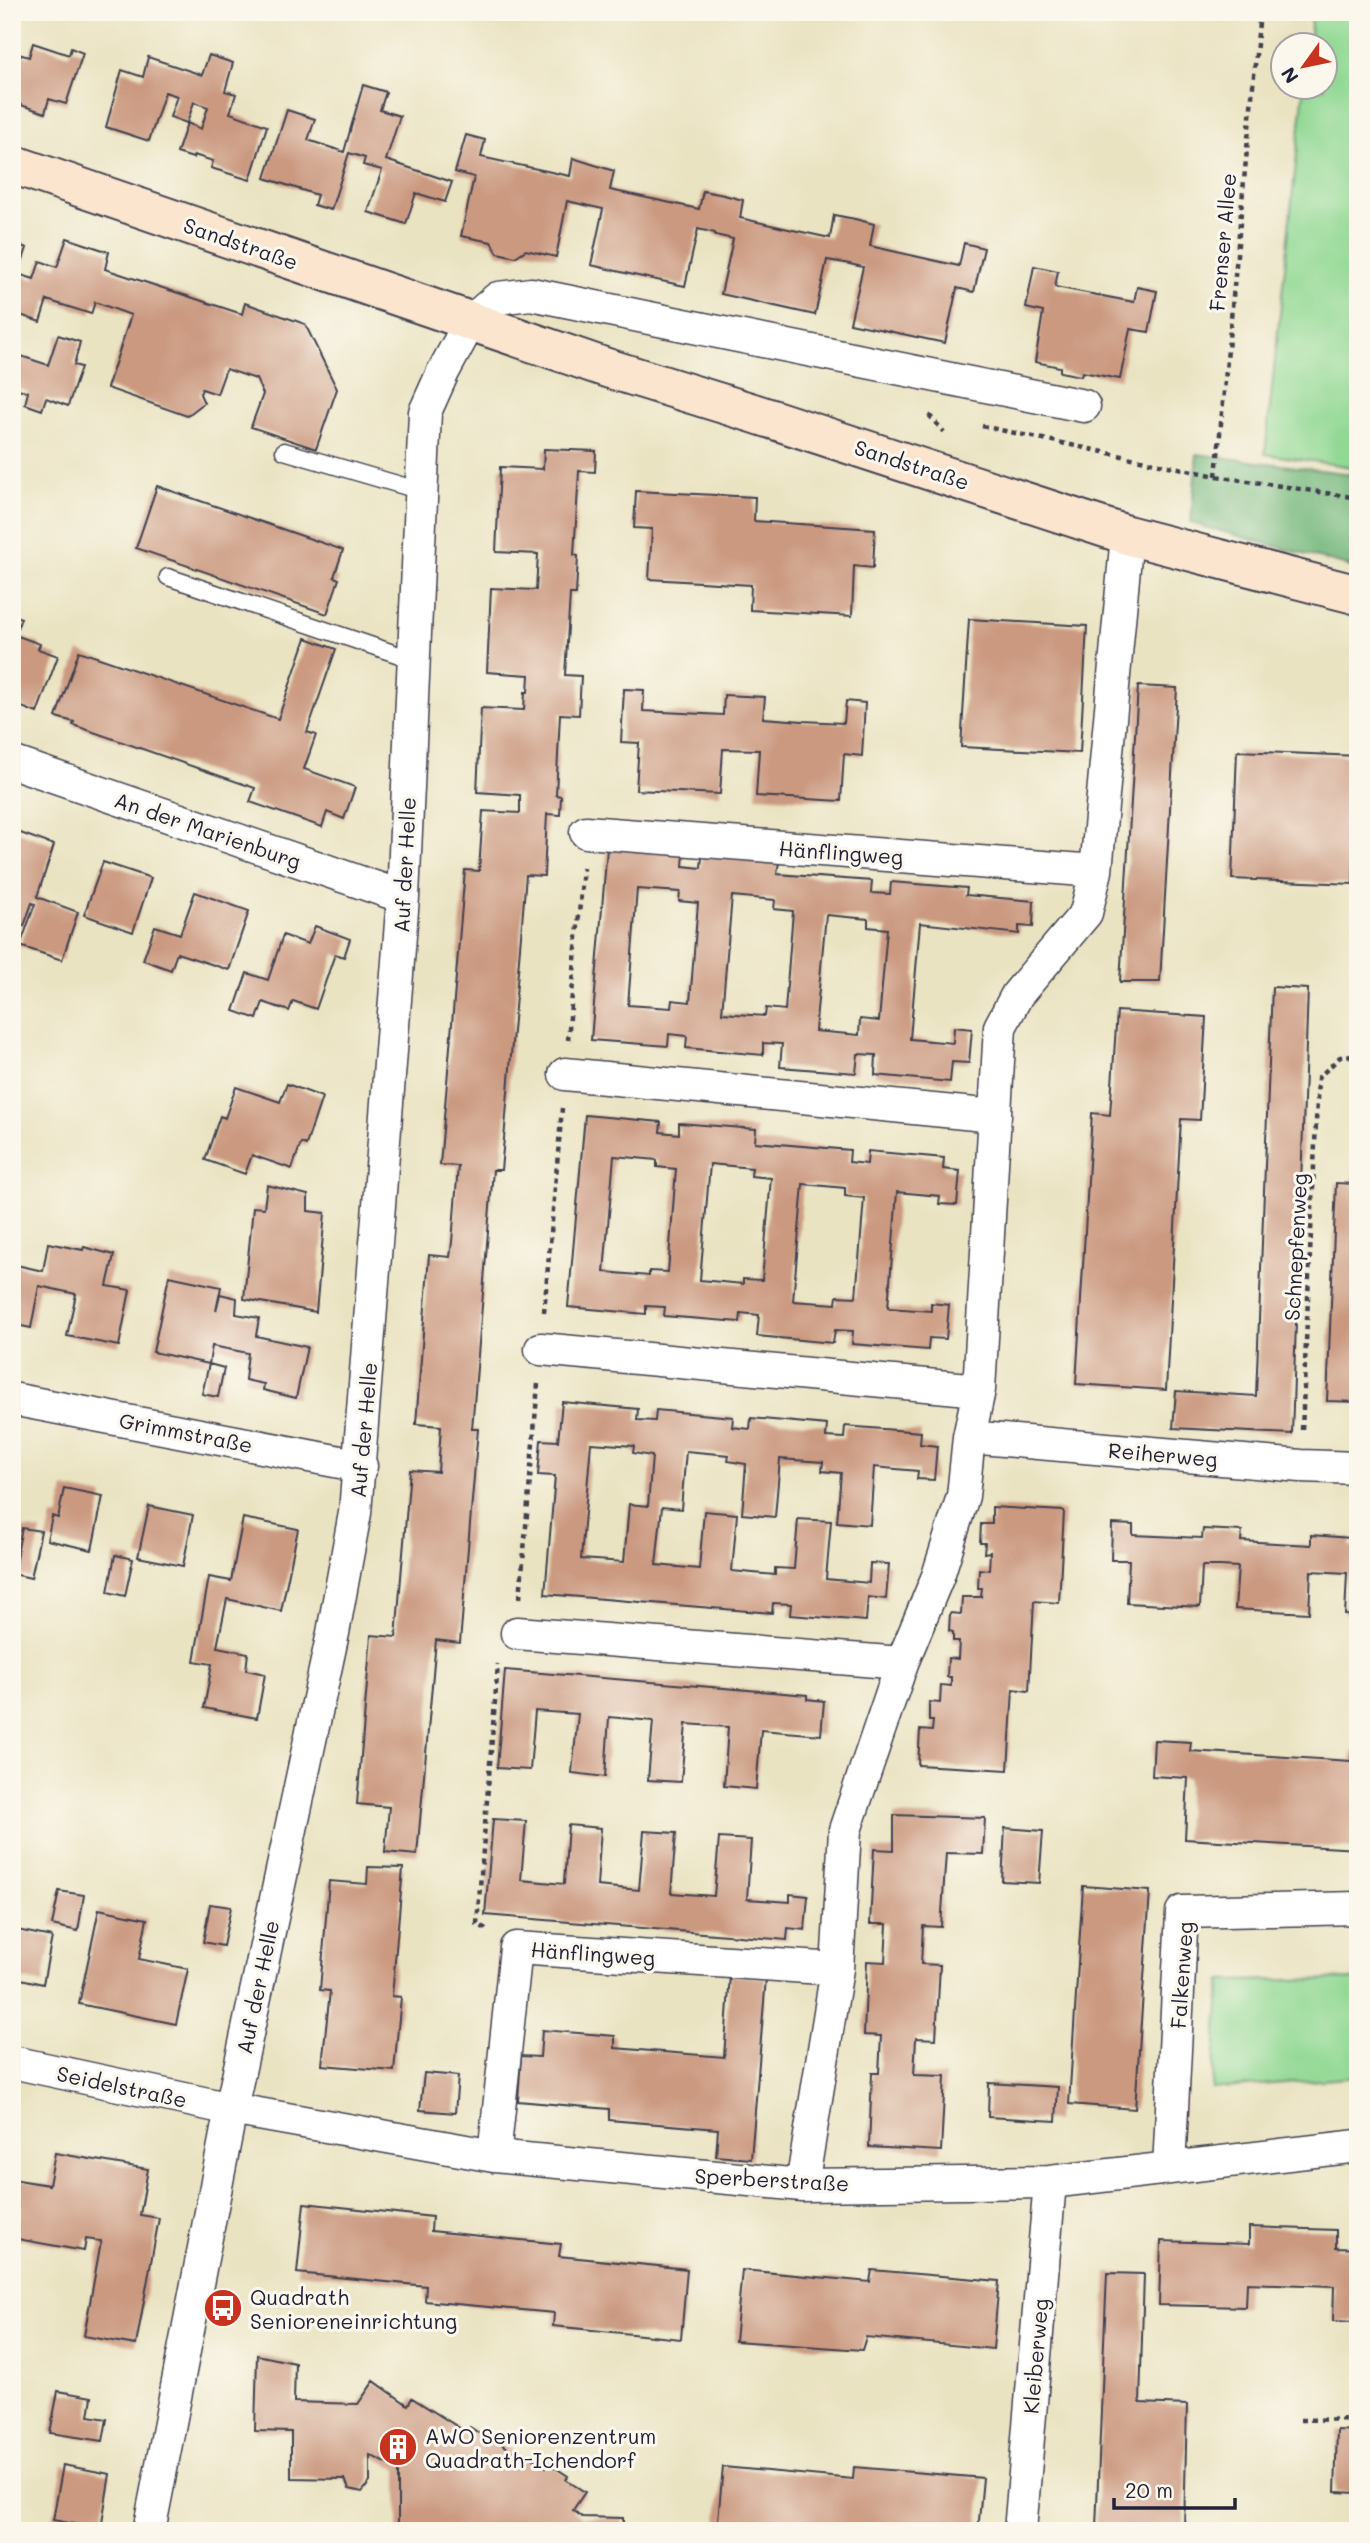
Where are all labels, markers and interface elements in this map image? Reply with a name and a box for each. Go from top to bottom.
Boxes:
north arrow [1268,32,1338,102]
text: N [1275,63,1304,88]
street label: Frenser Allee [1203,172,1241,312]
street label: Sandstraße [180,211,302,275]
street label: Sandstraße [851,433,973,495]
street label: An der Marienburg [111,785,305,875]
street label: Auf der Helle [387,796,421,934]
street label: Hänflingweg [778,834,904,870]
street label: Schnepfenweg [1278,1172,1312,1322]
street label: Auf der Helle [344,1361,382,1499]
street label: Grimmstraße [117,1406,255,1458]
street label: Reiherweg [1107,1436,1219,1472]
street label: Auf der Helle [230,1918,284,2056]
street label: Falkenweg [1164,1921,1198,2029]
street label: Hänflingweg [530,1935,656,1971]
street label: Seidelstraße [55,2059,189,2113]
street label: Sperberstraße [694,2161,850,2197]
place label: Quadrath Senioreneinrichtung [250,2283,457,2334]
bus stop icon: Quadrath Senioreneinrichtung [202,2287,244,2329]
street label: Kleiberweg [1017,2297,1053,2415]
place label: AWO Seniorenzentrum Quadrath-Ichendorf [425,2422,656,2473]
building icon: AWO Seniorenzentrum Quadrath-Ichendorf [377,2426,419,2468]
scale bar [1114,2466,1235,2510]
text: 20 m [1125,2476,1173,2503]

